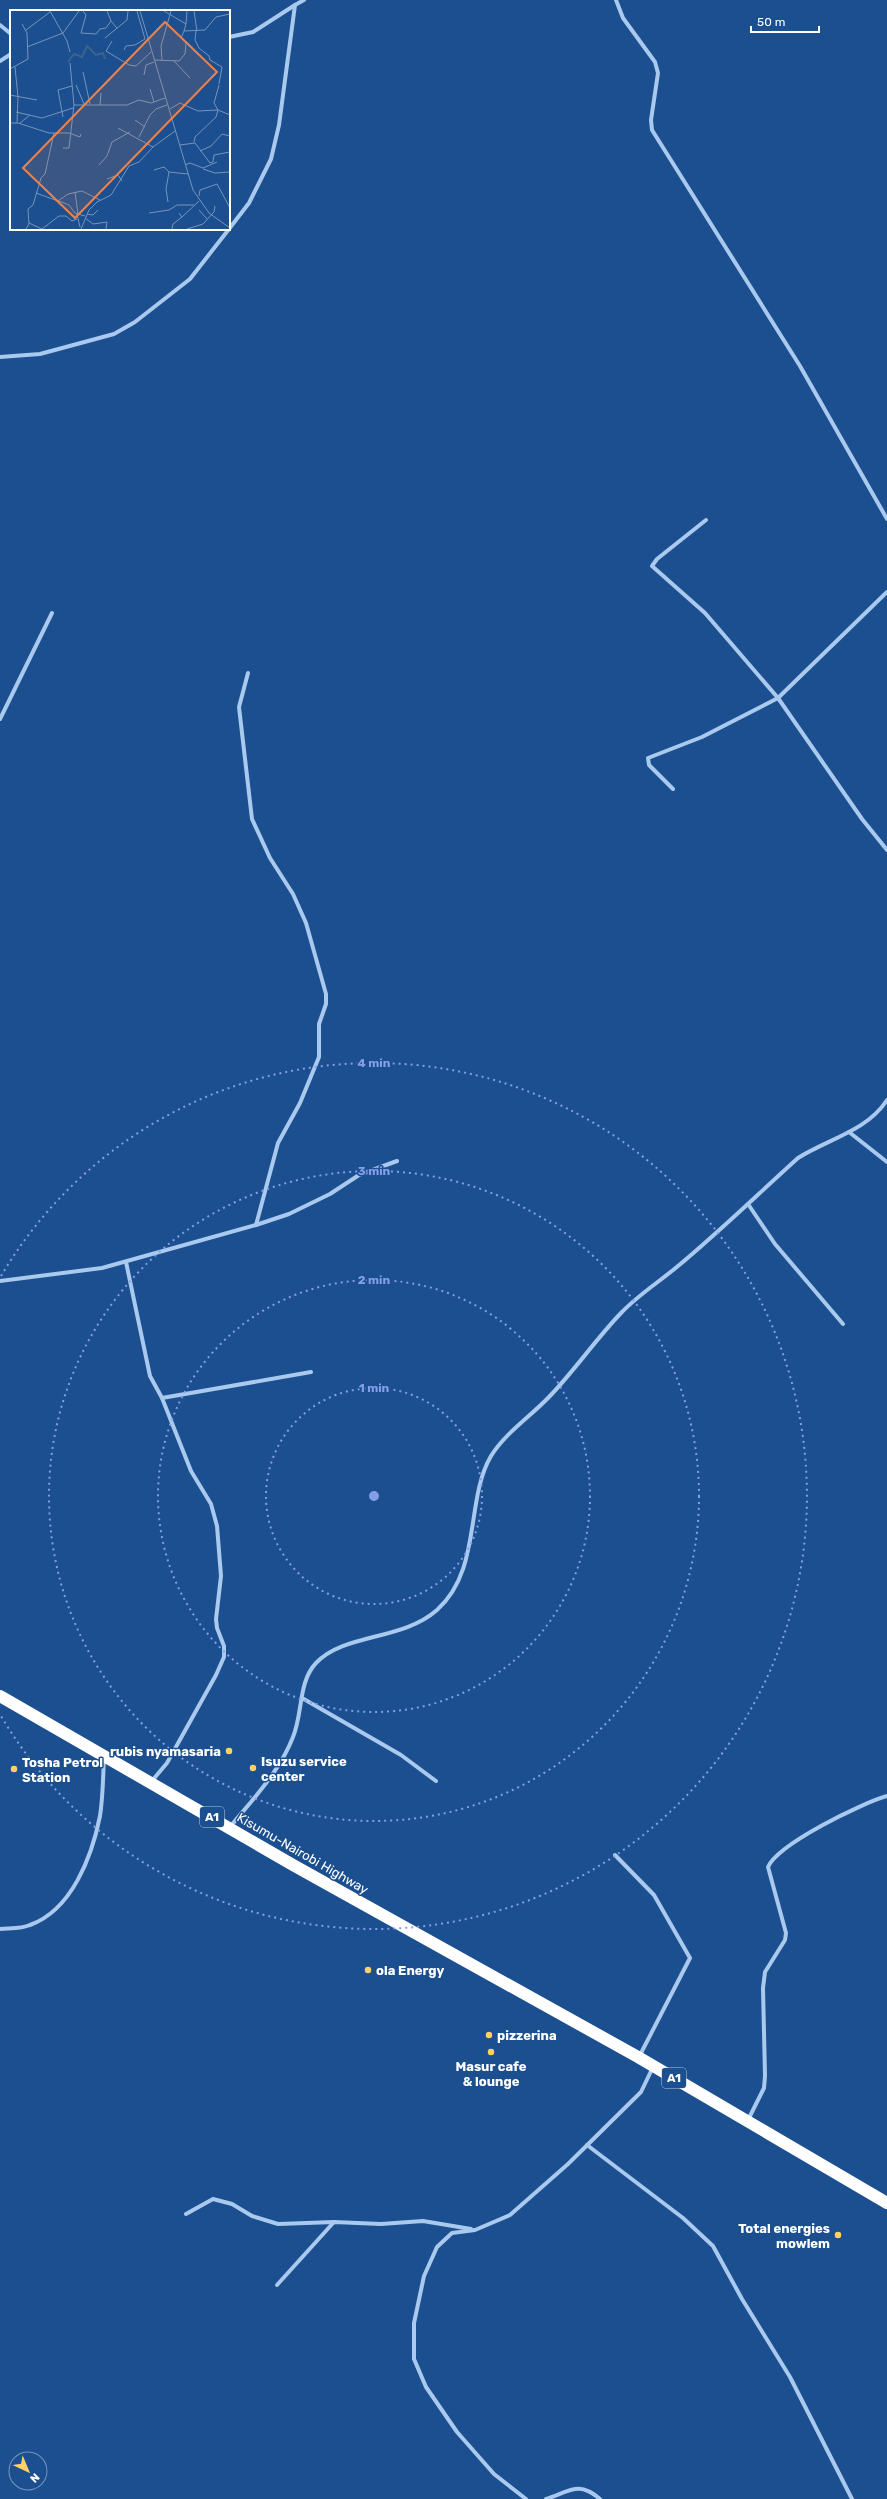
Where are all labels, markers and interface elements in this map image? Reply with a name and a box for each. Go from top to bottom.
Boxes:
scale bar [751,8,819,34]
inset map [10,10,230,230]
text: 50 m [757,15,785,29]
text: 4 min [358,1056,391,1070]
text: 3 min [358,1164,391,1178]
text: 2 min [358,1273,391,1287]
text: 1 min [359,1381,390,1395]
centre of rings [367,1489,381,1503]
place label: rubis nyamasaria [110,1744,221,1759]
marker: rubis nyamasaria [224,1746,234,1756]
place label: Isuzu service center [261,1754,347,1784]
place label: Tosha Petrol Station [22,1755,103,1785]
marker: Isuzu service center [248,1763,258,1773]
marker: Tosha Petrol Station [9,1764,19,1774]
road number: A1 [200,1807,224,1827]
street label: Kisumu-Nairobi Highway [234,1810,371,1898]
place label: ola Energy [376,1963,445,1978]
marker: ola Energy [363,1965,373,1975]
place label: pizzerina [497,2028,557,2043]
marker: pizzerina [484,2030,494,2040]
marker: Masur cafe & lounge [486,2047,496,2057]
place label: Masur cafe & lounge [455,2059,527,2089]
road number: A1 [662,2068,686,2088]
place label: Total energies mowlem [738,2221,830,2251]
marker: Total energies mowlem [833,2230,843,2240]
north arrow [8,2451,48,2491]
text: N [27,2470,42,2485]

